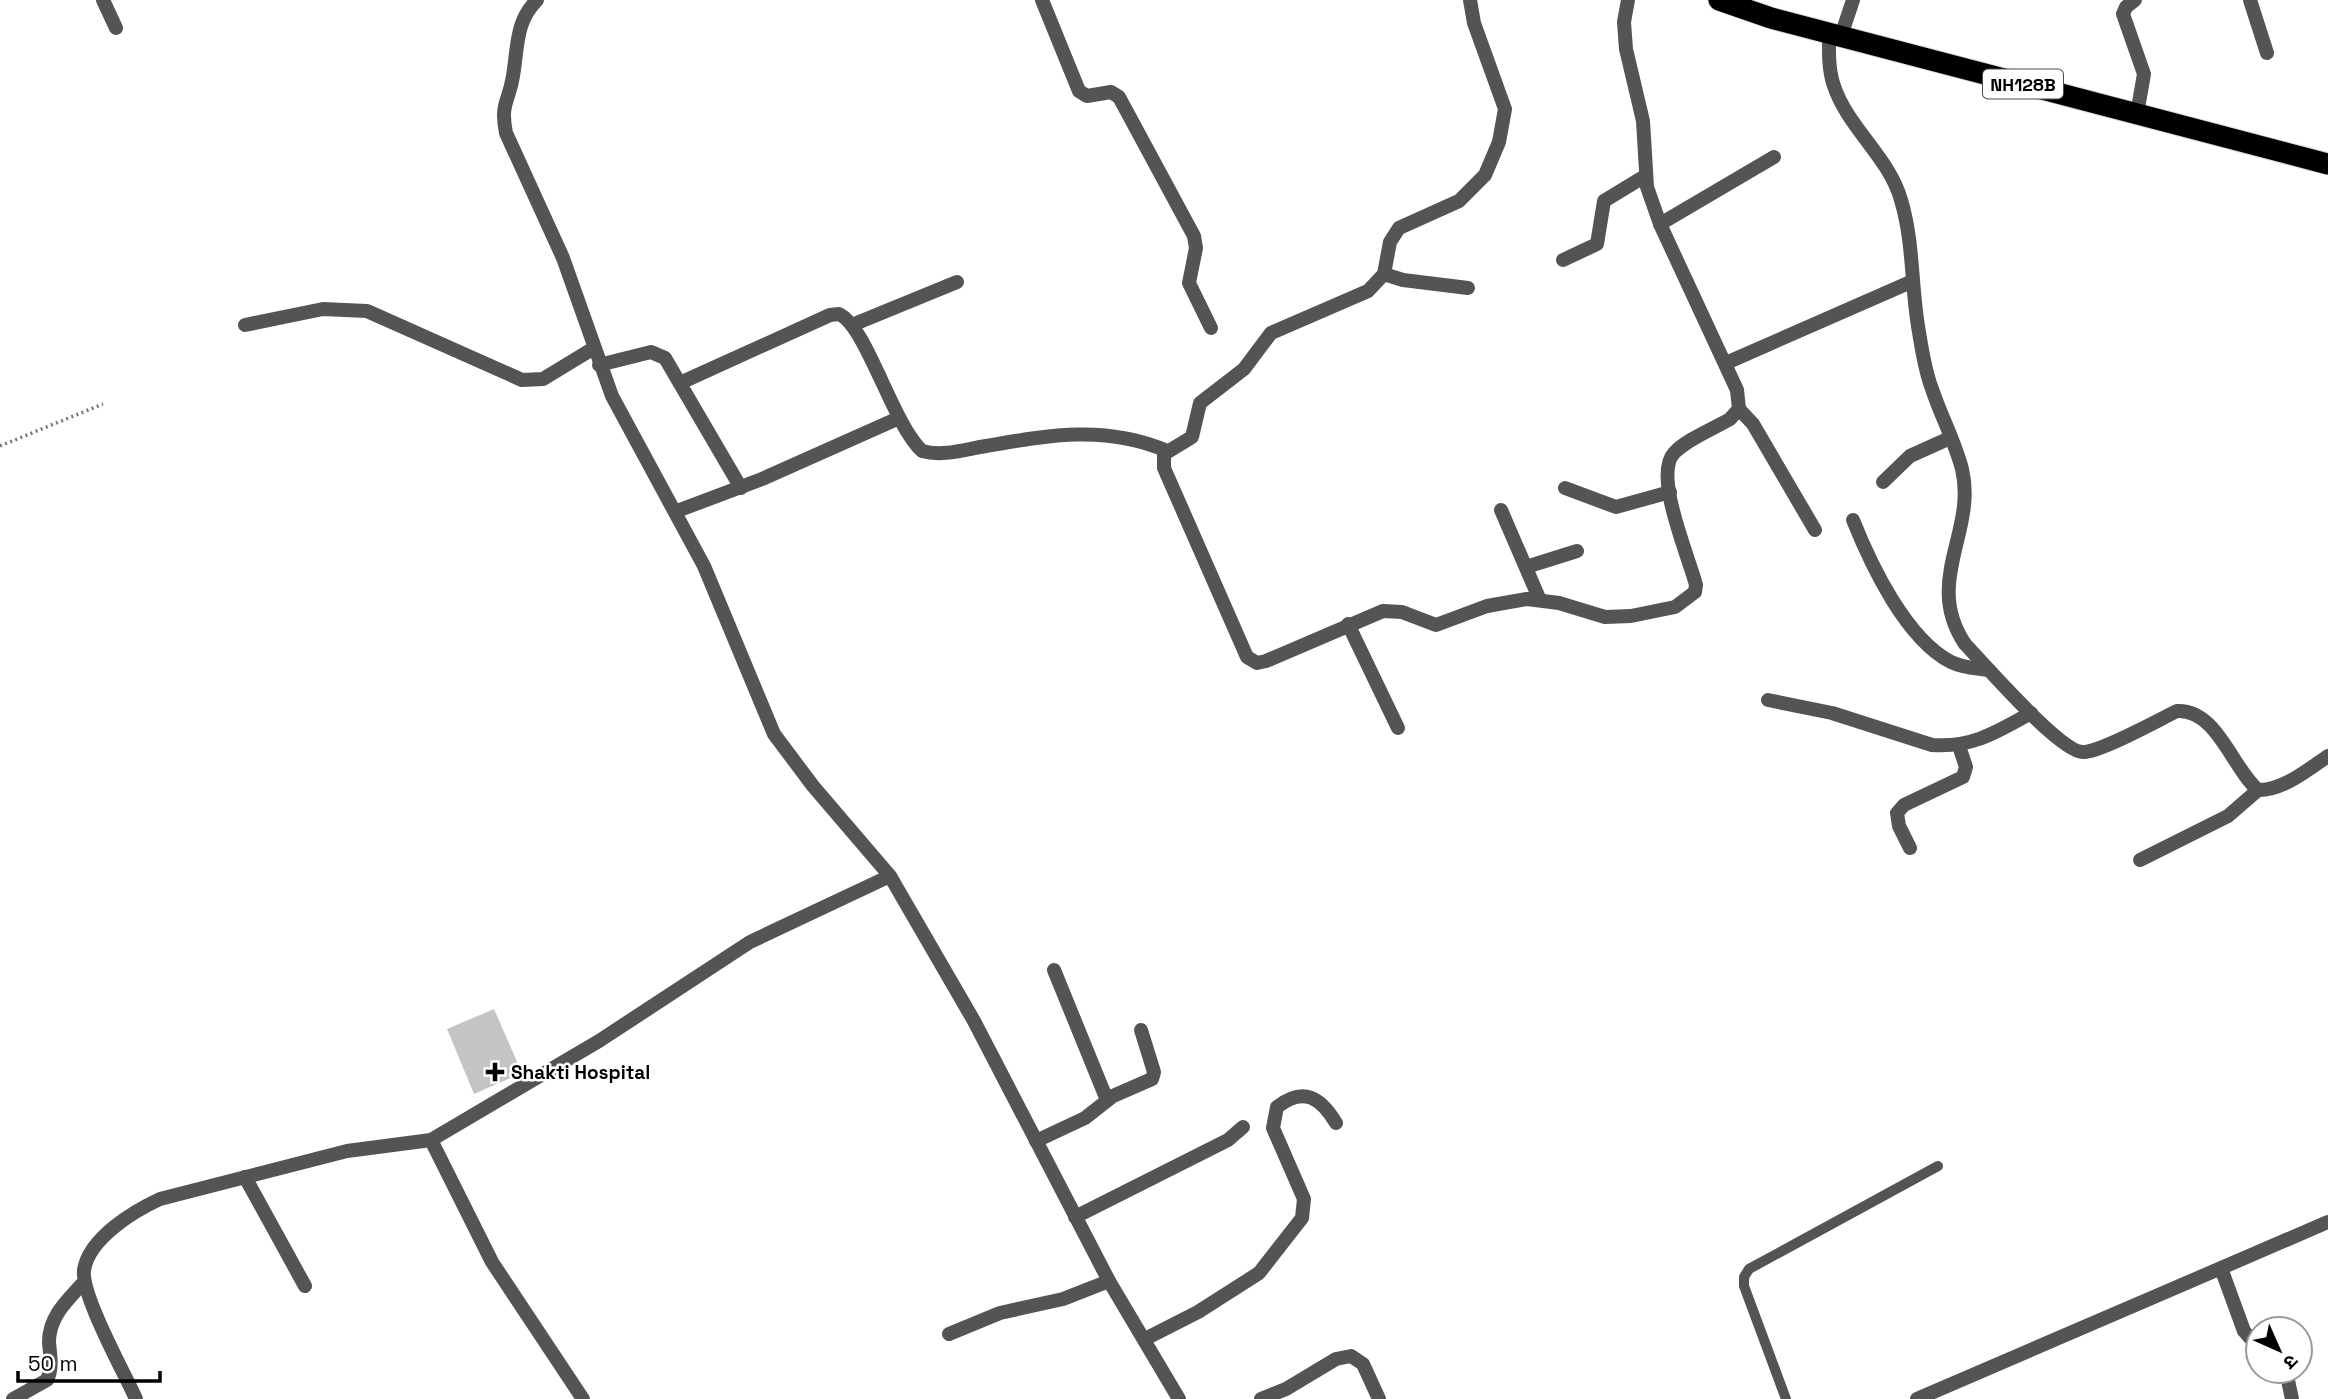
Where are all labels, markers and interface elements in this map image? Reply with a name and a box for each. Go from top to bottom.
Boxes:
road number: NH128B [1983,70,2063,98]
place label: Shakti Hospital [511,1060,650,1085]
marker: Shakti Hospital [485,1062,505,1082]
north arrow [2244,1315,2314,1385]
scale bar [18,1340,159,1384]
text: उ [2277,1349,2303,1375]
text: 50 m [28,1350,78,1377]

